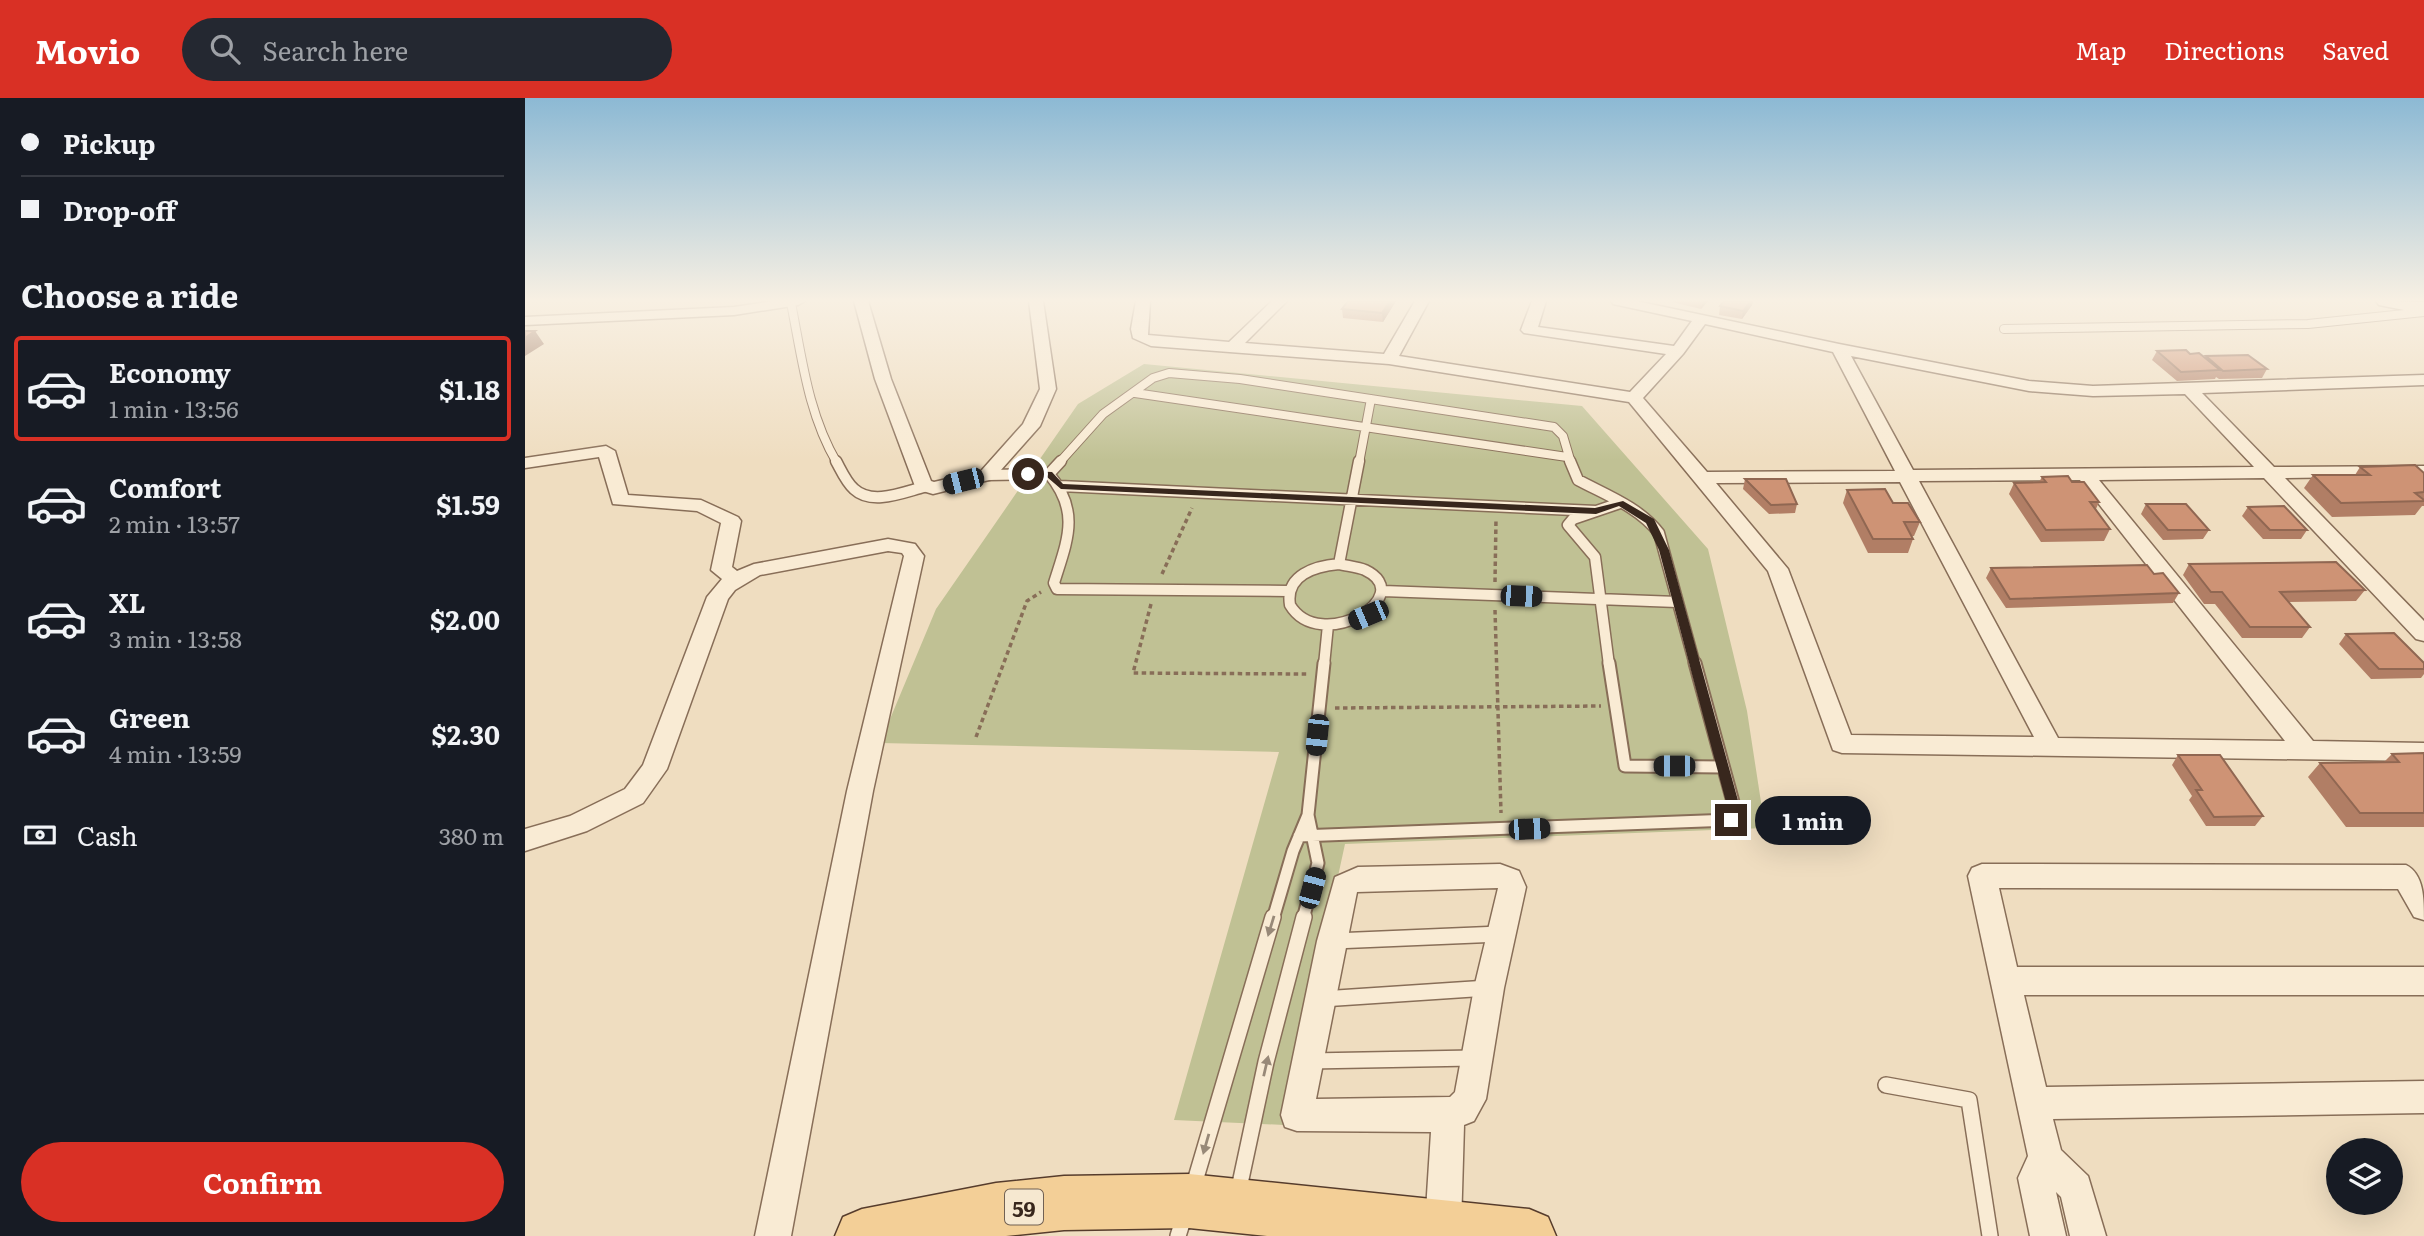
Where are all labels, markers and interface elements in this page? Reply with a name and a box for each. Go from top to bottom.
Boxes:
search box [182,18,672,81]
text: Movio [35,25,140,74]
icon: search [206,30,244,68]
text: Search here [262,30,408,69]
text: Map [2075,32,2126,67]
text: Directions [2164,32,2284,67]
text: Saved [2322,32,2389,67]
text: Pickup [63,123,155,162]
text: Drop-off [63,190,176,229]
text: Choose a ride [21,270,238,318]
text: Economy [109,352,231,391]
icon: car [25,357,88,420]
text: $1.18 [439,369,500,408]
text: 1 min · 13:56 [109,391,239,425]
route start [1012,458,1044,490]
car [941,466,986,496]
text: Comfort [109,467,221,506]
icon: car [25,472,88,535]
text: $1.59 [436,484,500,523]
text: 2 min · 13:57 [109,506,240,540]
text: XL [109,582,146,621]
car [1500,585,1543,607]
icon: car [25,587,88,650]
car [1345,597,1392,633]
text: $2.00 [430,599,500,638]
text: 3 min · 13:58 [109,621,242,655]
text: Green [109,697,190,736]
icon: car [25,702,88,765]
car [1305,713,1330,757]
text: $2.30 [431,714,500,753]
text: 4 min · 13:59 [109,736,242,770]
car [1654,756,1696,777]
callout: 1 min [1755,796,1871,844]
text: 1 min [1782,803,1844,837]
route end [1715,804,1747,836]
text: Cash [77,815,138,854]
icon: cash [21,816,59,854]
text: 380 m [439,818,504,852]
car [1508,818,1551,840]
car [1297,865,1328,911]
one-way arrow [1265,915,1275,936]
one-way arrow [1260,1055,1271,1077]
one-way arrow [1200,1133,1211,1155]
map controls [2326,1138,2403,1215]
button: layers [2326,1138,2403,1215]
button: Confirm [21,1142,504,1222]
road number: 59 [1005,1190,1043,1224]

